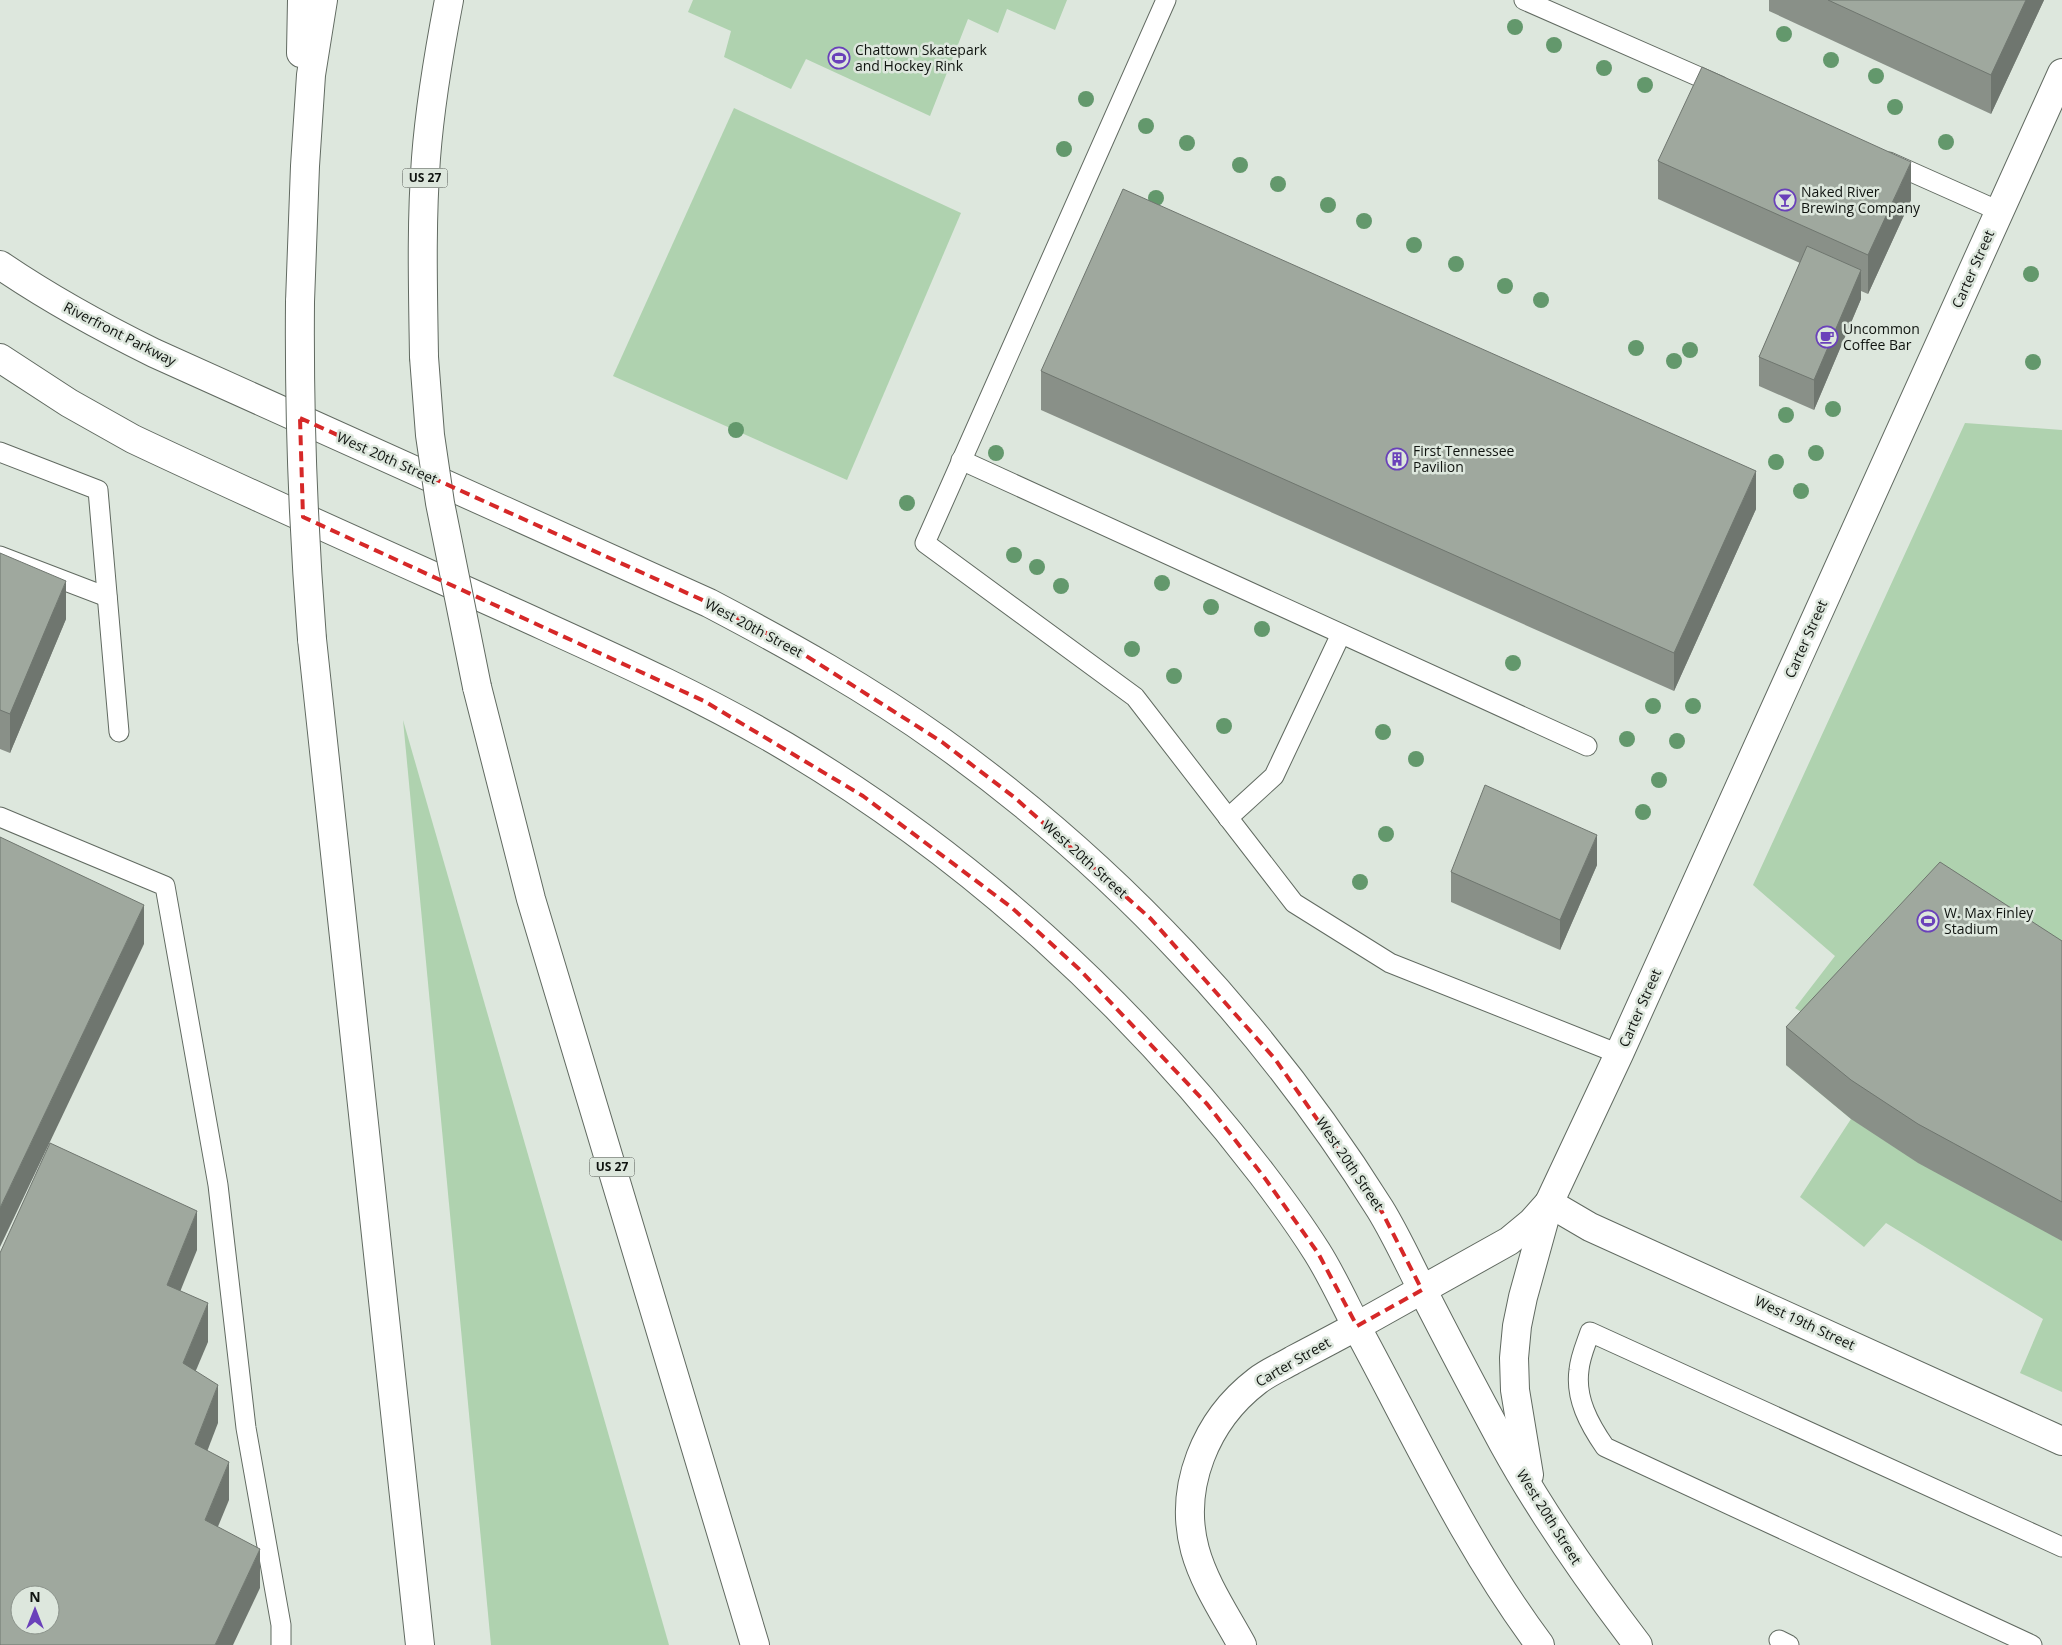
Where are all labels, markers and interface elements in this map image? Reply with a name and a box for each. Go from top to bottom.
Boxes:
place label: Chattown Skatepark and Hockey Rink [855,40,987,75]
sports icon: Chattown Skatepark and Hockey Rink [827,46,851,70]
road number: US 27 [402,168,448,188]
place label: Naked River Brewing Company [1801,182,1921,217]
bar icon: Naked River Brewing Company [1773,188,1797,212]
street label: Carter Street [1947,227,1998,311]
street label: Riverfront Parkway [61,297,181,371]
place label: Uncommon Coffee Bar [1843,319,1920,354]
cafe icon: Uncommon Coffee Bar [1815,325,1839,349]
street label: West 20th Street [334,427,441,488]
place label: First Tennessee Pavilion [1413,441,1515,476]
building icon: First Tennessee Pavilion [1385,447,1409,471]
street label: West 20th Street [702,594,807,661]
street label: Carter Street [1780,597,1831,681]
street label: West 20th Street [1039,815,1132,902]
place label: W. Max Finley Stadium [1944,903,2034,938]
sports icon: W. Max Finley Stadium [1916,909,1940,933]
street label: Carter Street [1614,966,1665,1050]
street label: West 20th Street [1312,1113,1389,1214]
road number: US 27 [590,1158,634,1176]
street label: West 19th Street [1752,1291,1858,1354]
street label: Carter Street [1252,1332,1334,1391]
street label: West 20th Street [1513,1466,1586,1568]
north arrow [10,1585,60,1635]
text: N [29,1587,41,1606]

